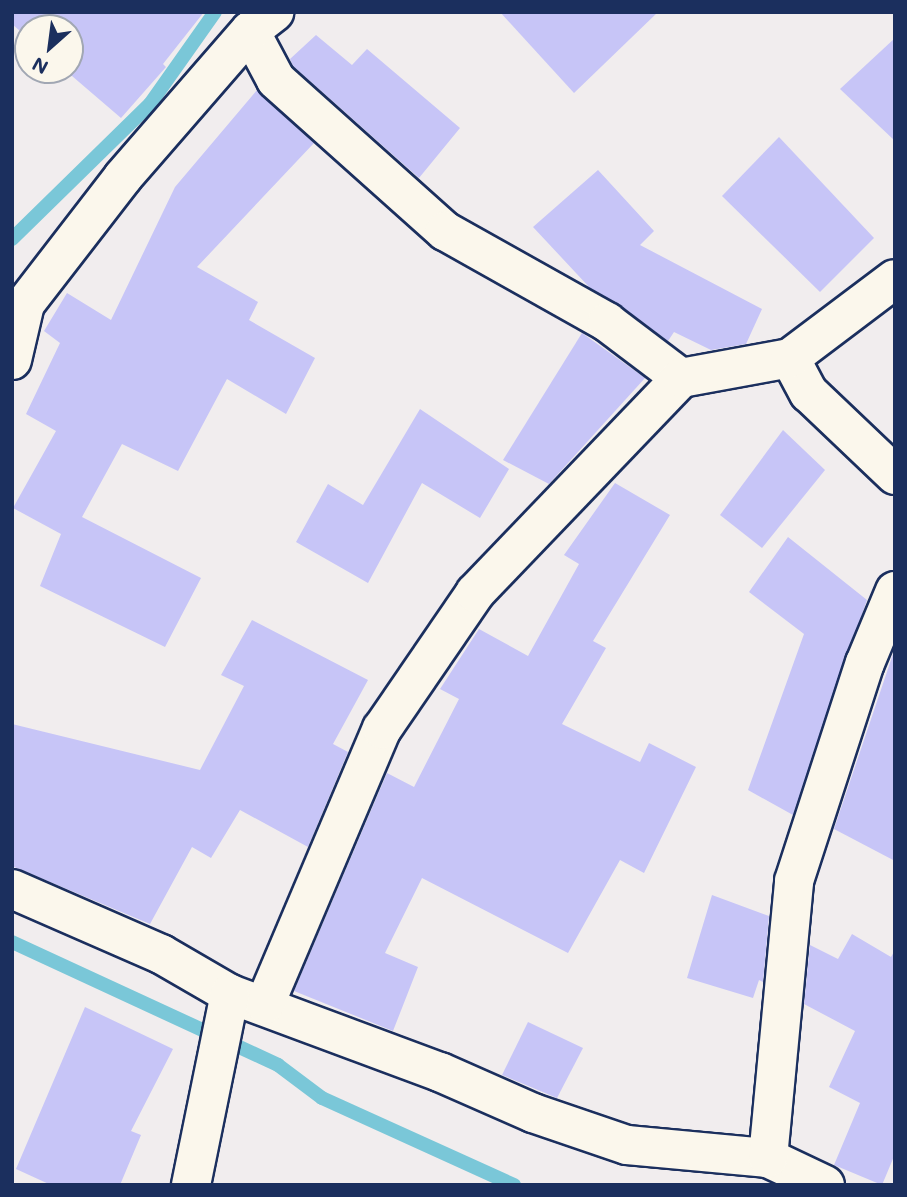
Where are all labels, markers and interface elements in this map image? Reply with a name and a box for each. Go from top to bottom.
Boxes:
north arrow [14,14,84,84]
text: N [28,52,52,81]

